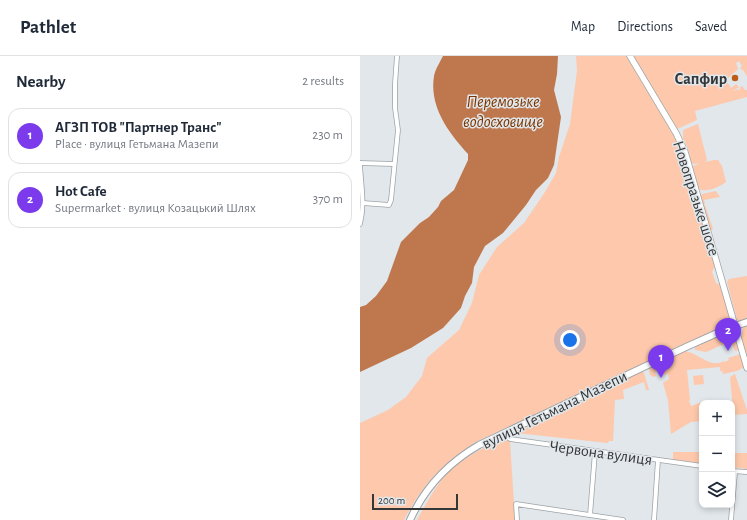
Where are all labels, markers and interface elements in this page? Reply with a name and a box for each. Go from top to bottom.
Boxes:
text: Pathlet [20,18,76,37]
text: Map [571,20,595,34]
text: Directions [617,20,673,34]
text: Saved [695,20,727,34]
place label: Сапфир [674,71,727,87]
text: Nearby [16,73,66,90]
marker: Сапфир [730,73,740,83]
text: 2 results [302,75,344,88]
water label: Перемозьке водосховище [463,93,543,130]
text: АГЗП ТОВ "Партнер Транс" [55,120,222,135]
text: 1 [28,129,32,142]
text: 230 m [312,129,343,142]
text: Place · вулиця Гетьмана Мазепи [55,138,219,151]
street label: Новопразьке шосе [670,139,722,258]
text: Hot Cafe [55,184,107,199]
text: 2 [27,193,33,206]
text: 370 m [313,193,343,206]
text: Supermarket · вулиця Козацький Шлях [55,202,256,215]
pin: 2 [715,318,741,351]
your location [560,330,580,350]
pin: 1 [648,345,674,378]
street label: вулиця Гетьмана Мазепи [479,368,630,453]
map controls [699,400,735,508]
button: + [699,400,735,436]
button: − [699,436,735,472]
street label: Червона вулиця [548,438,653,469]
button: layers [699,472,735,508]
scale bar [372,492,458,511]
text: 200 m [378,495,405,506]

